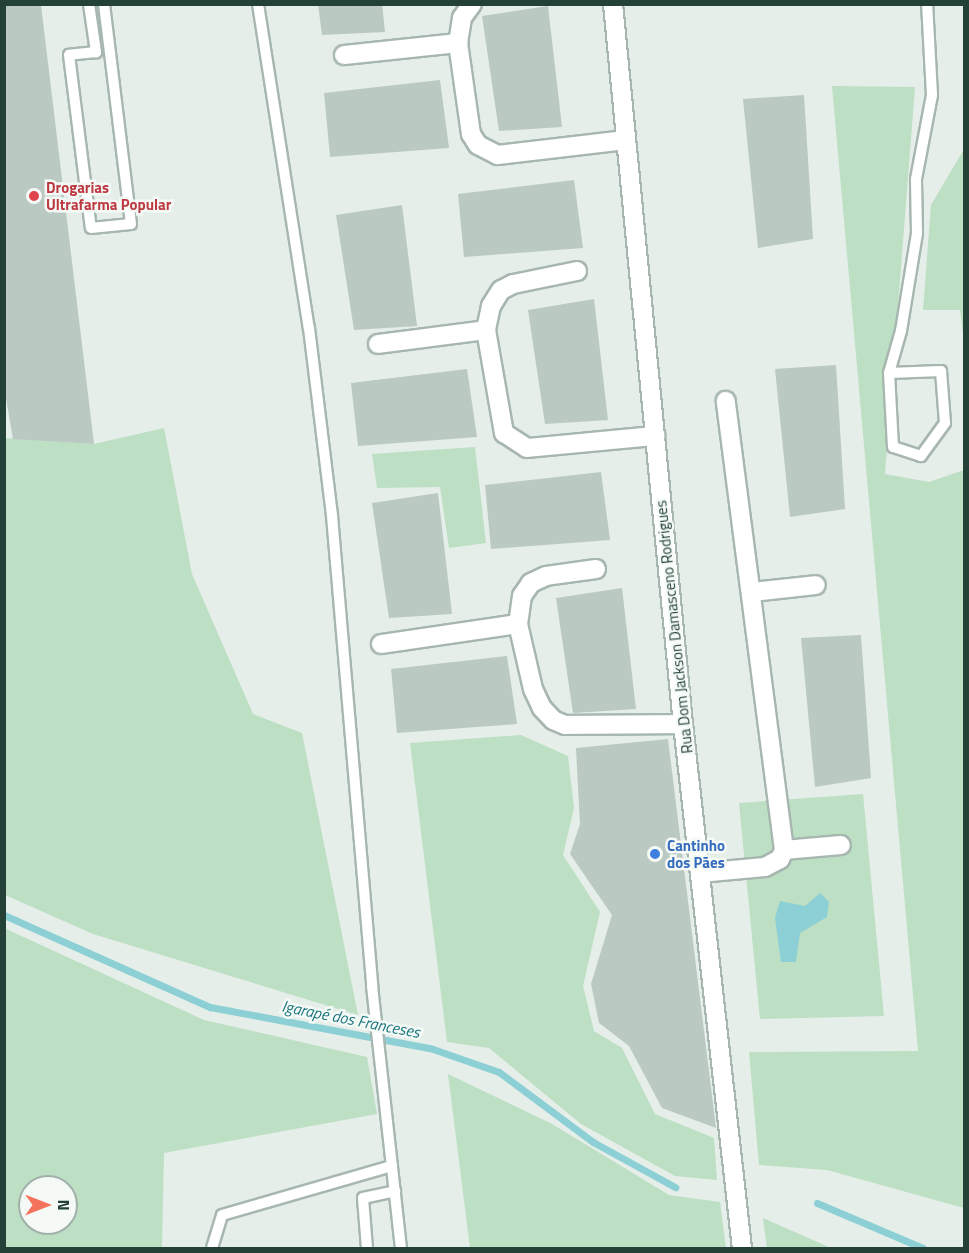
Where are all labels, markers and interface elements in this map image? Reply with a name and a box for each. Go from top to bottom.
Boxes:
place label: Drogarias Ultrafarma Popular [46,178,171,213]
marker: Drogarias Ultrafarma Popular [27,189,41,203]
street label: Rua Dom Jackson Damasceno Rodrigues [652,500,696,754]
place label: Cantinho dos Pães [667,836,725,871]
marker: Cantinho dos Pães [648,847,662,861]
water label: Igarapé dos Franceses [280,996,422,1042]
north arrow [18,1175,78,1235]
text: N [52,1199,76,1211]

